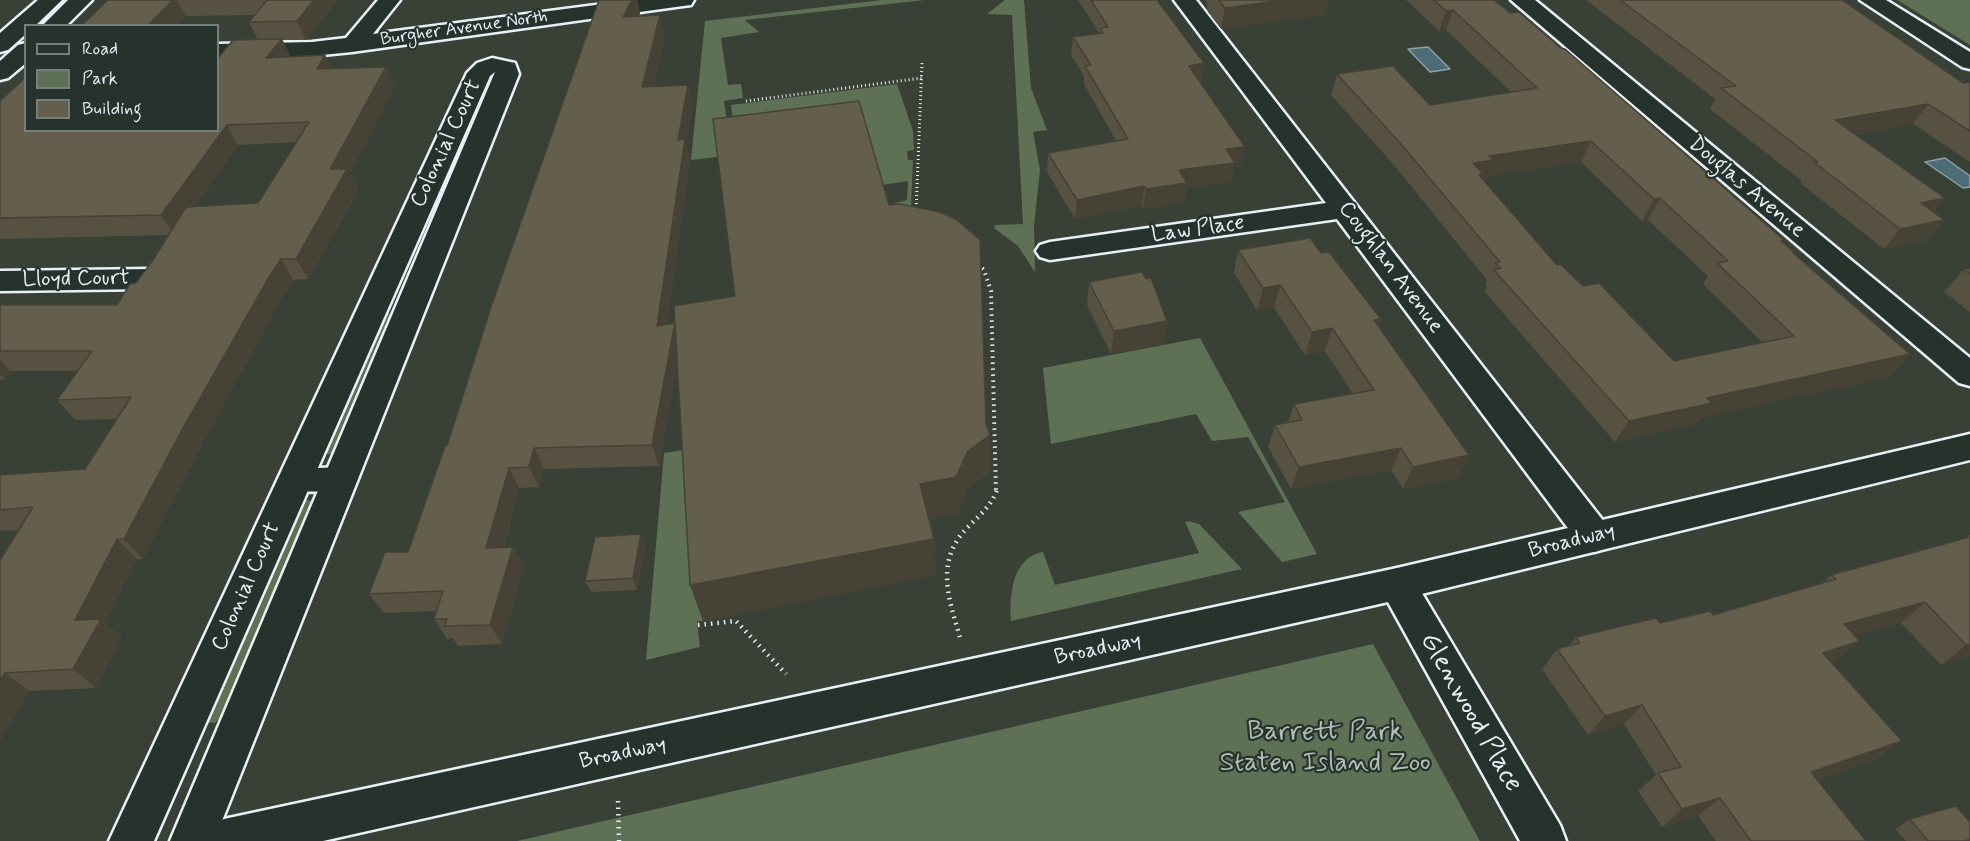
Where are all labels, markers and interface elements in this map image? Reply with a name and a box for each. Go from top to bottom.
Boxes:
street label: Burgher Avenue North [379,7,549,51]
legend [24,24,219,132]
text: Road [82,37,118,61]
text: Park [82,67,118,91]
street label: Colonial Court [406,76,488,212]
text: Building [82,97,142,121]
street label: Douglas Avenue [1682,131,1810,245]
street label: Coughlan Avenue [1332,197,1448,339]
street label: Law Place [1150,210,1246,250]
street label: Lloyd Court [22,266,130,294]
street label: Colonial Court [207,519,287,655]
street label: Broadway [1526,519,1618,565]
street label: Broadway [1052,628,1144,672]
street label: Glenwood Place [1411,628,1529,798]
park label: Barrett Park Staten Island Zoo [1219,717,1431,780]
street label: Broadway [577,732,669,776]

